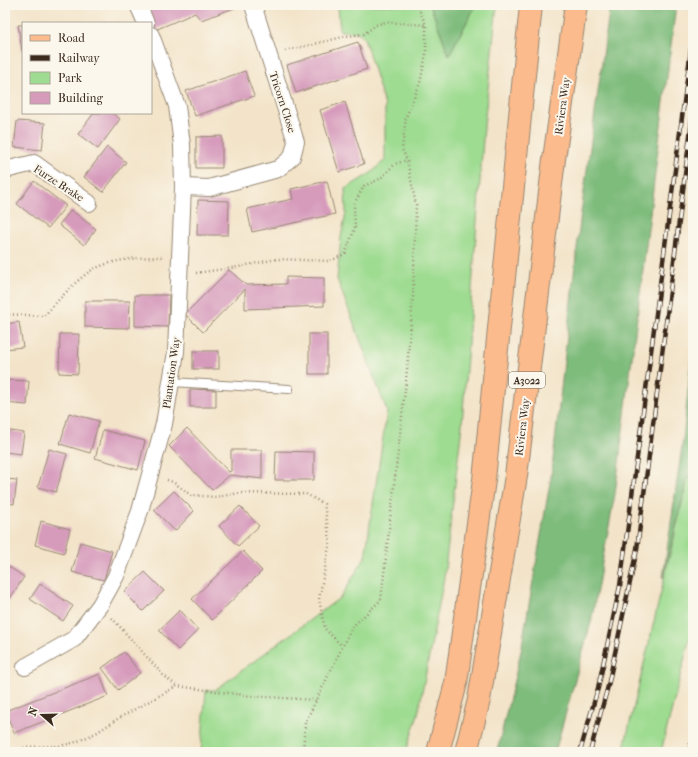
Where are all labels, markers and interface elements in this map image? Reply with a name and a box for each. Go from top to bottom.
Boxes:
legend [22,22,152,114]
text: Road [58,31,85,45]
text: Railway [58,51,100,65]
street label: Tricorn Close [266,70,299,135]
text: Park [58,71,83,85]
street label: Riviera Way [552,75,573,136]
text: Building [58,91,103,105]
street label: Furze Brake [31,162,87,205]
street label: Plantation Way [160,335,183,410]
road number: A3022 [509,372,545,388]
street label: Riviera Way [513,396,533,457]
north arrow [22,695,62,735]
text: N [26,705,41,718]

